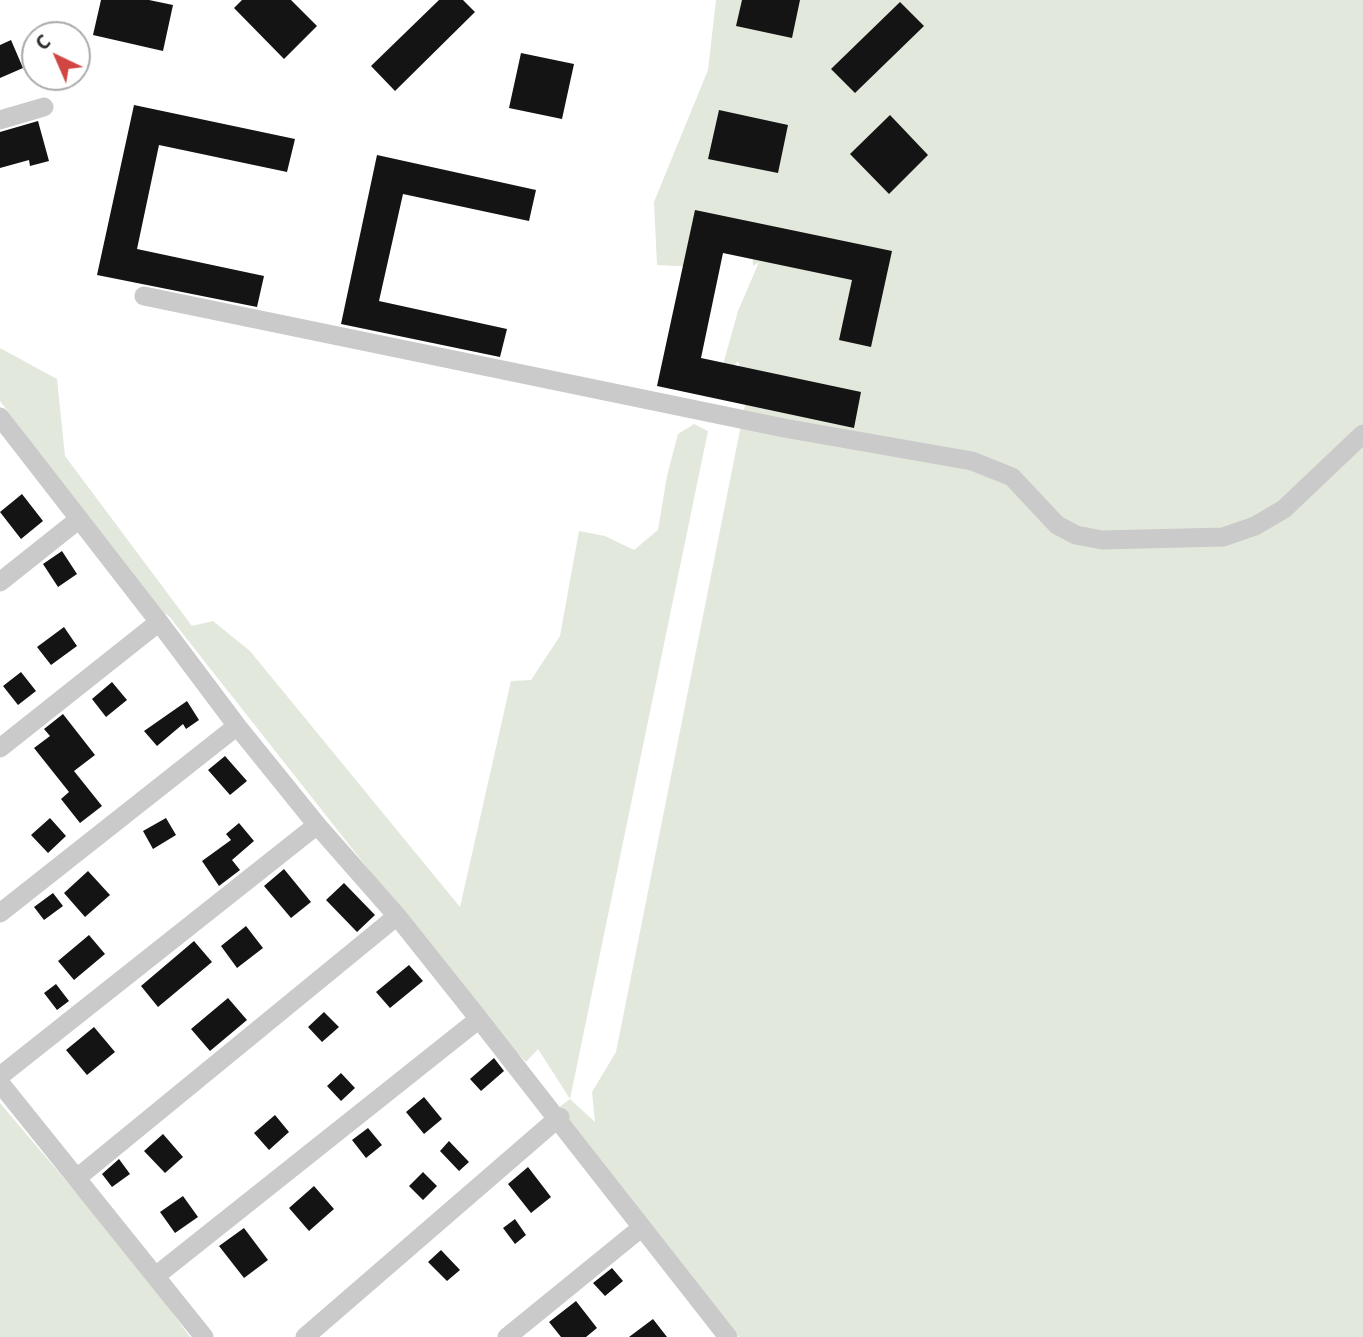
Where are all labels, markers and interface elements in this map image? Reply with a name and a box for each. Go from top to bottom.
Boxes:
north arrow [21,21,91,91]
text: С [29,29,56,56]

